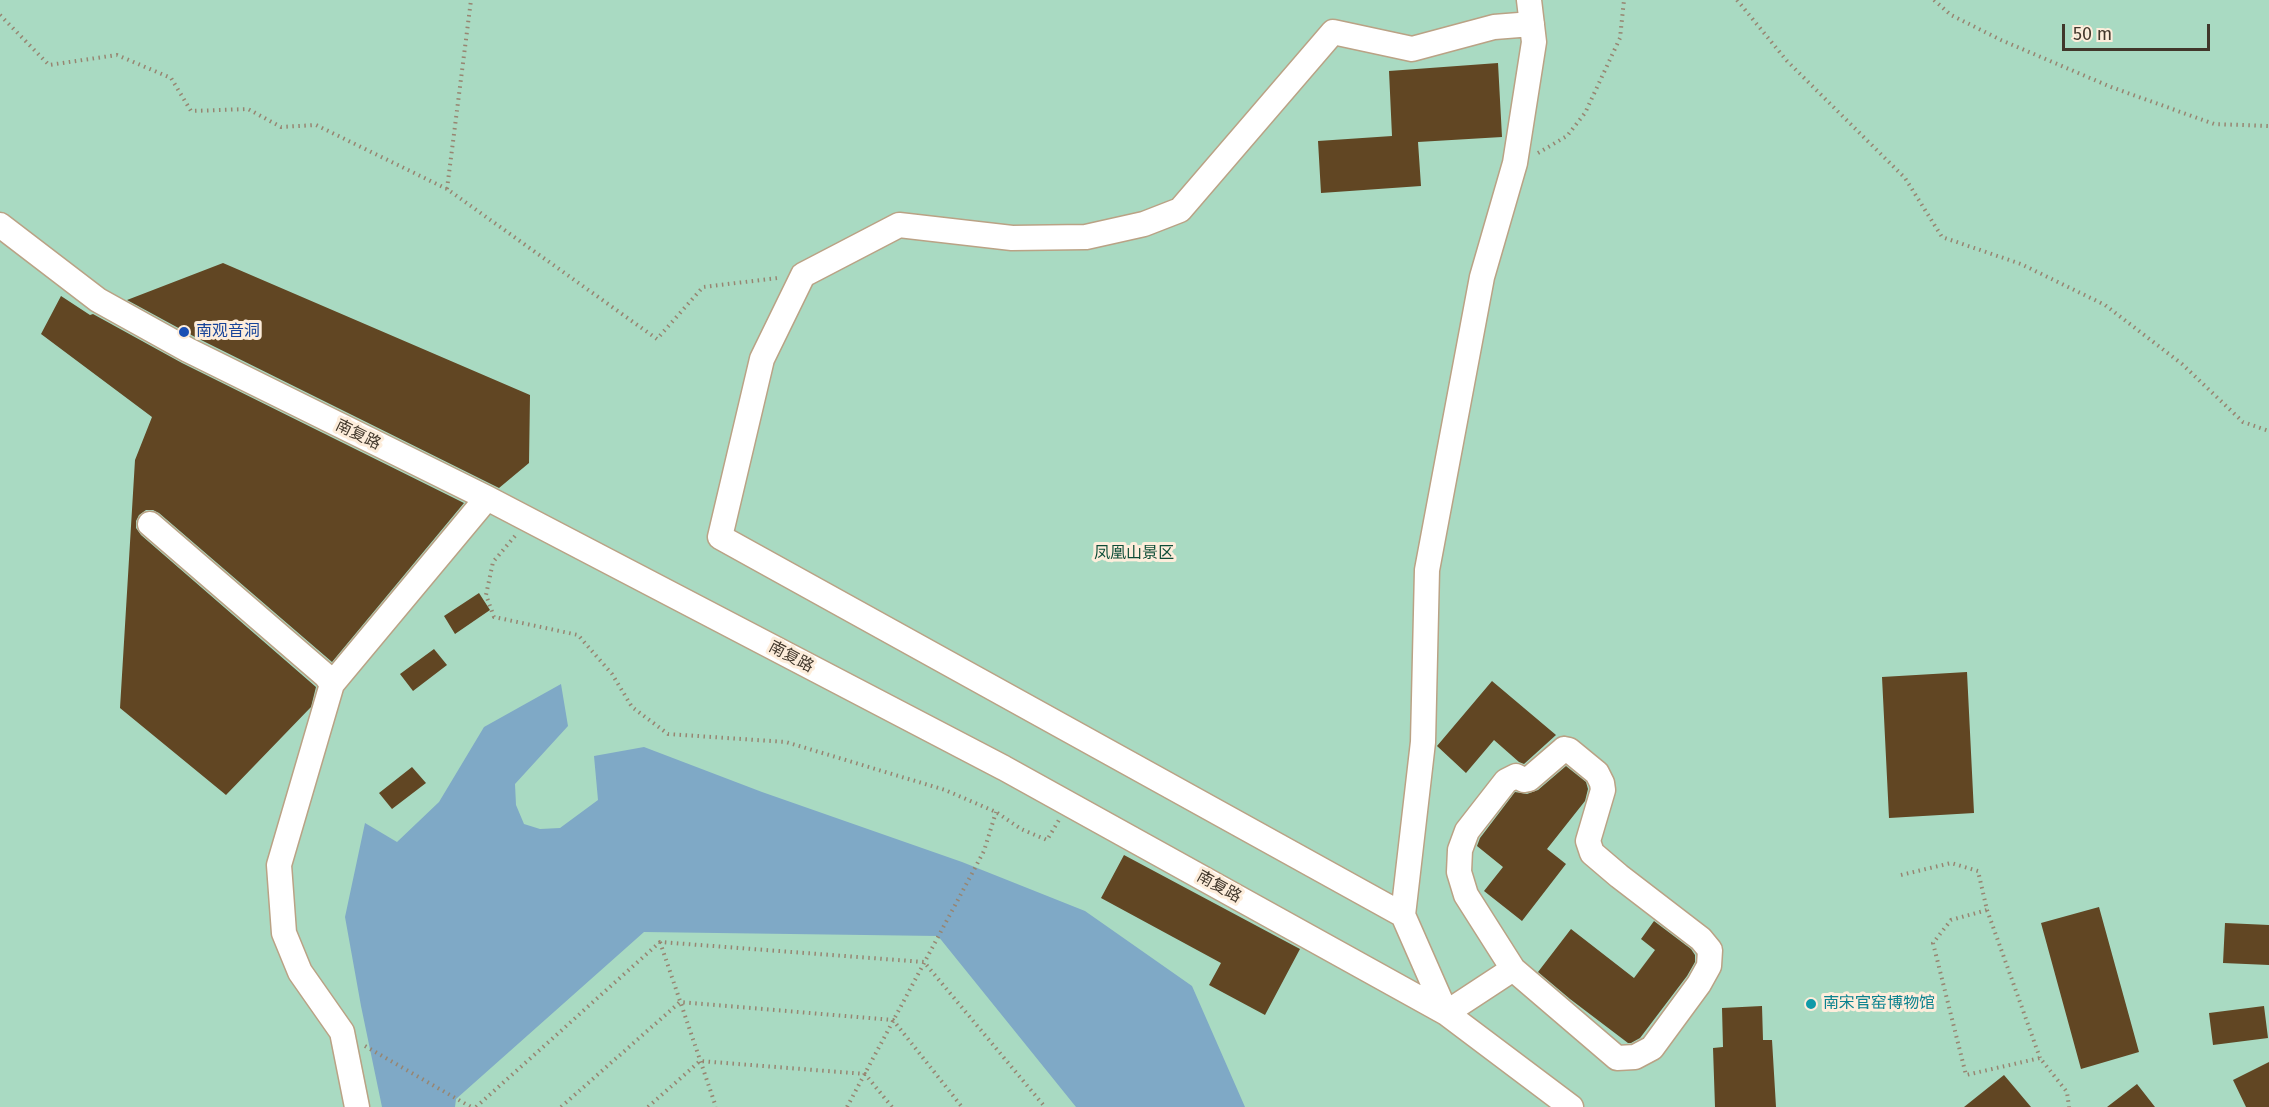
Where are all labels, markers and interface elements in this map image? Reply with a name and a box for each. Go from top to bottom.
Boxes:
scale bar [2065,12,2214,50]
text: 50 m [2073,23,2112,45]
place label: 南观音洞 [196,322,260,342]
marker: 南观音洞 [177,325,191,339]
street label: 南复路 [332,416,384,454]
park label: 凤凰山景区 [1094,544,1174,564]
street label: 南复路 [765,637,817,677]
street label: 南复路 [1193,867,1245,907]
place label: 南宋官窑博物馆 [1823,994,1935,1014]
marker: 南宋官窑博物馆 [1804,997,1818,1011]

